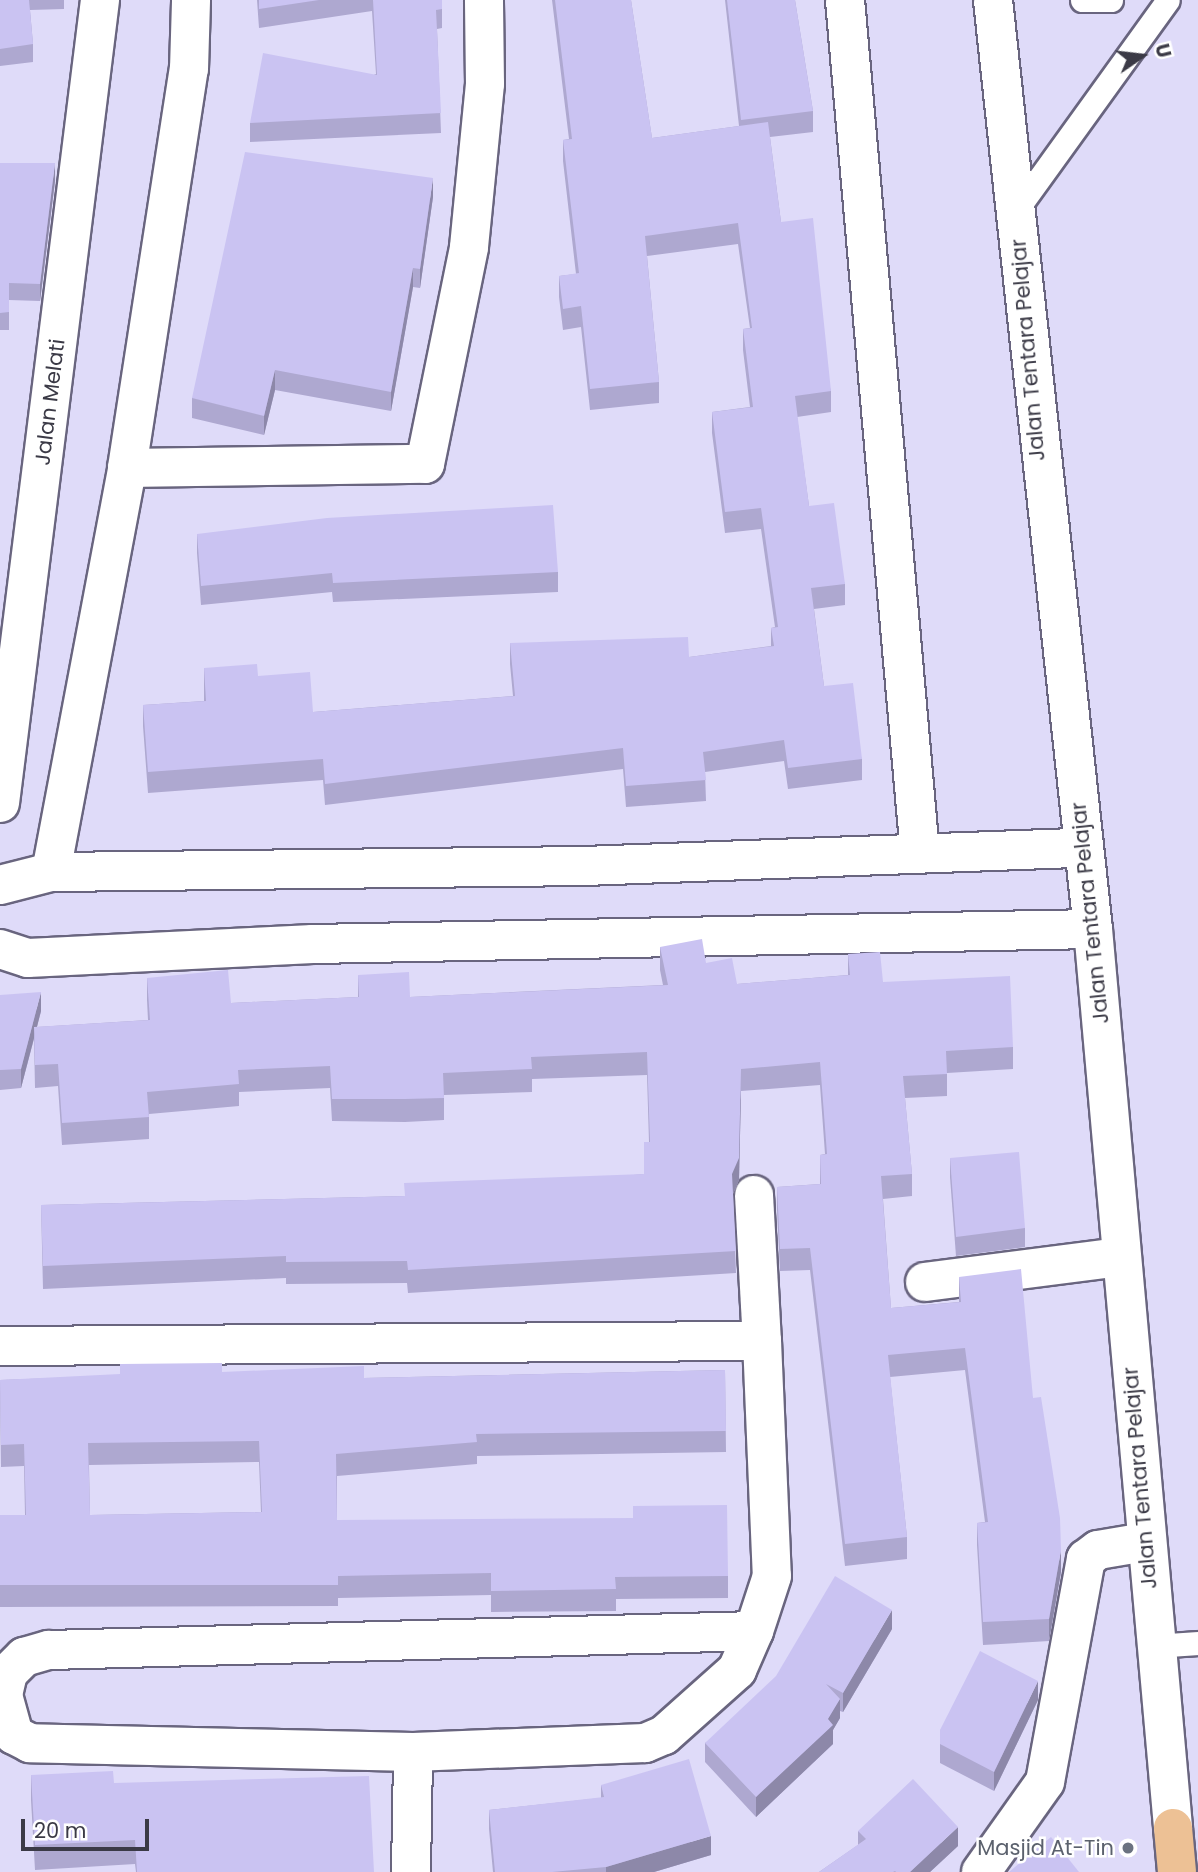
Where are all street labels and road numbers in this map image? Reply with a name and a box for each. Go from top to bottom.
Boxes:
street label: Jalan Tentara Pelajar [1006,238,1050,462]
street label: Jalan Melati [30,337,70,467]
street label: Jalan Tentara Pelajar [1066,801,1114,1025]
street label: Jalan Tentara Pelajar [1118,1366,1162,1590]

